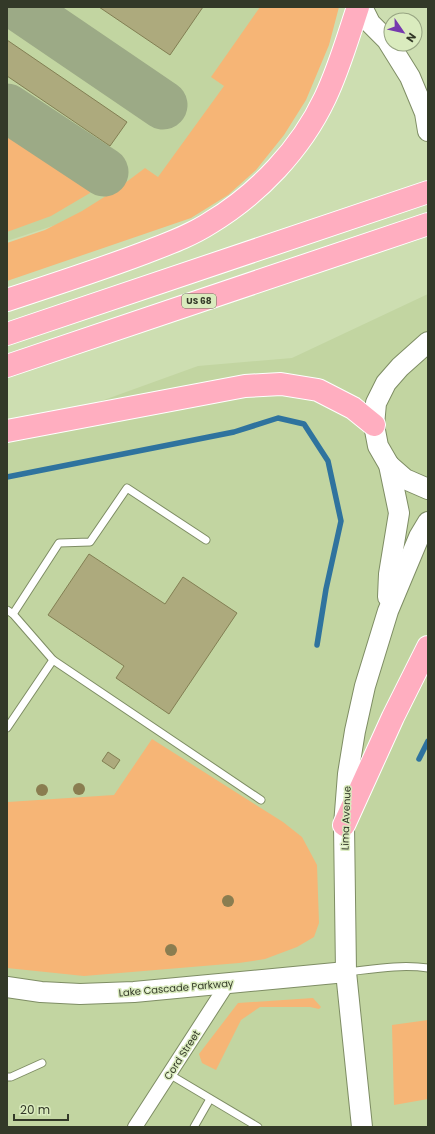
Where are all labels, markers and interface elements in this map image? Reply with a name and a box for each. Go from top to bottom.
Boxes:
north arrow [383,12,423,52]
text: N [402,30,420,45]
road number: US 68 [182,294,216,308]
street label: Lima Avenue [337,786,355,850]
street label: Lake Cascade Parkway [118,975,234,1000]
street label: Cord Street [160,1027,204,1083]
scale bar [14,1096,68,1122]
text: 20 m [20,1101,50,1118]

